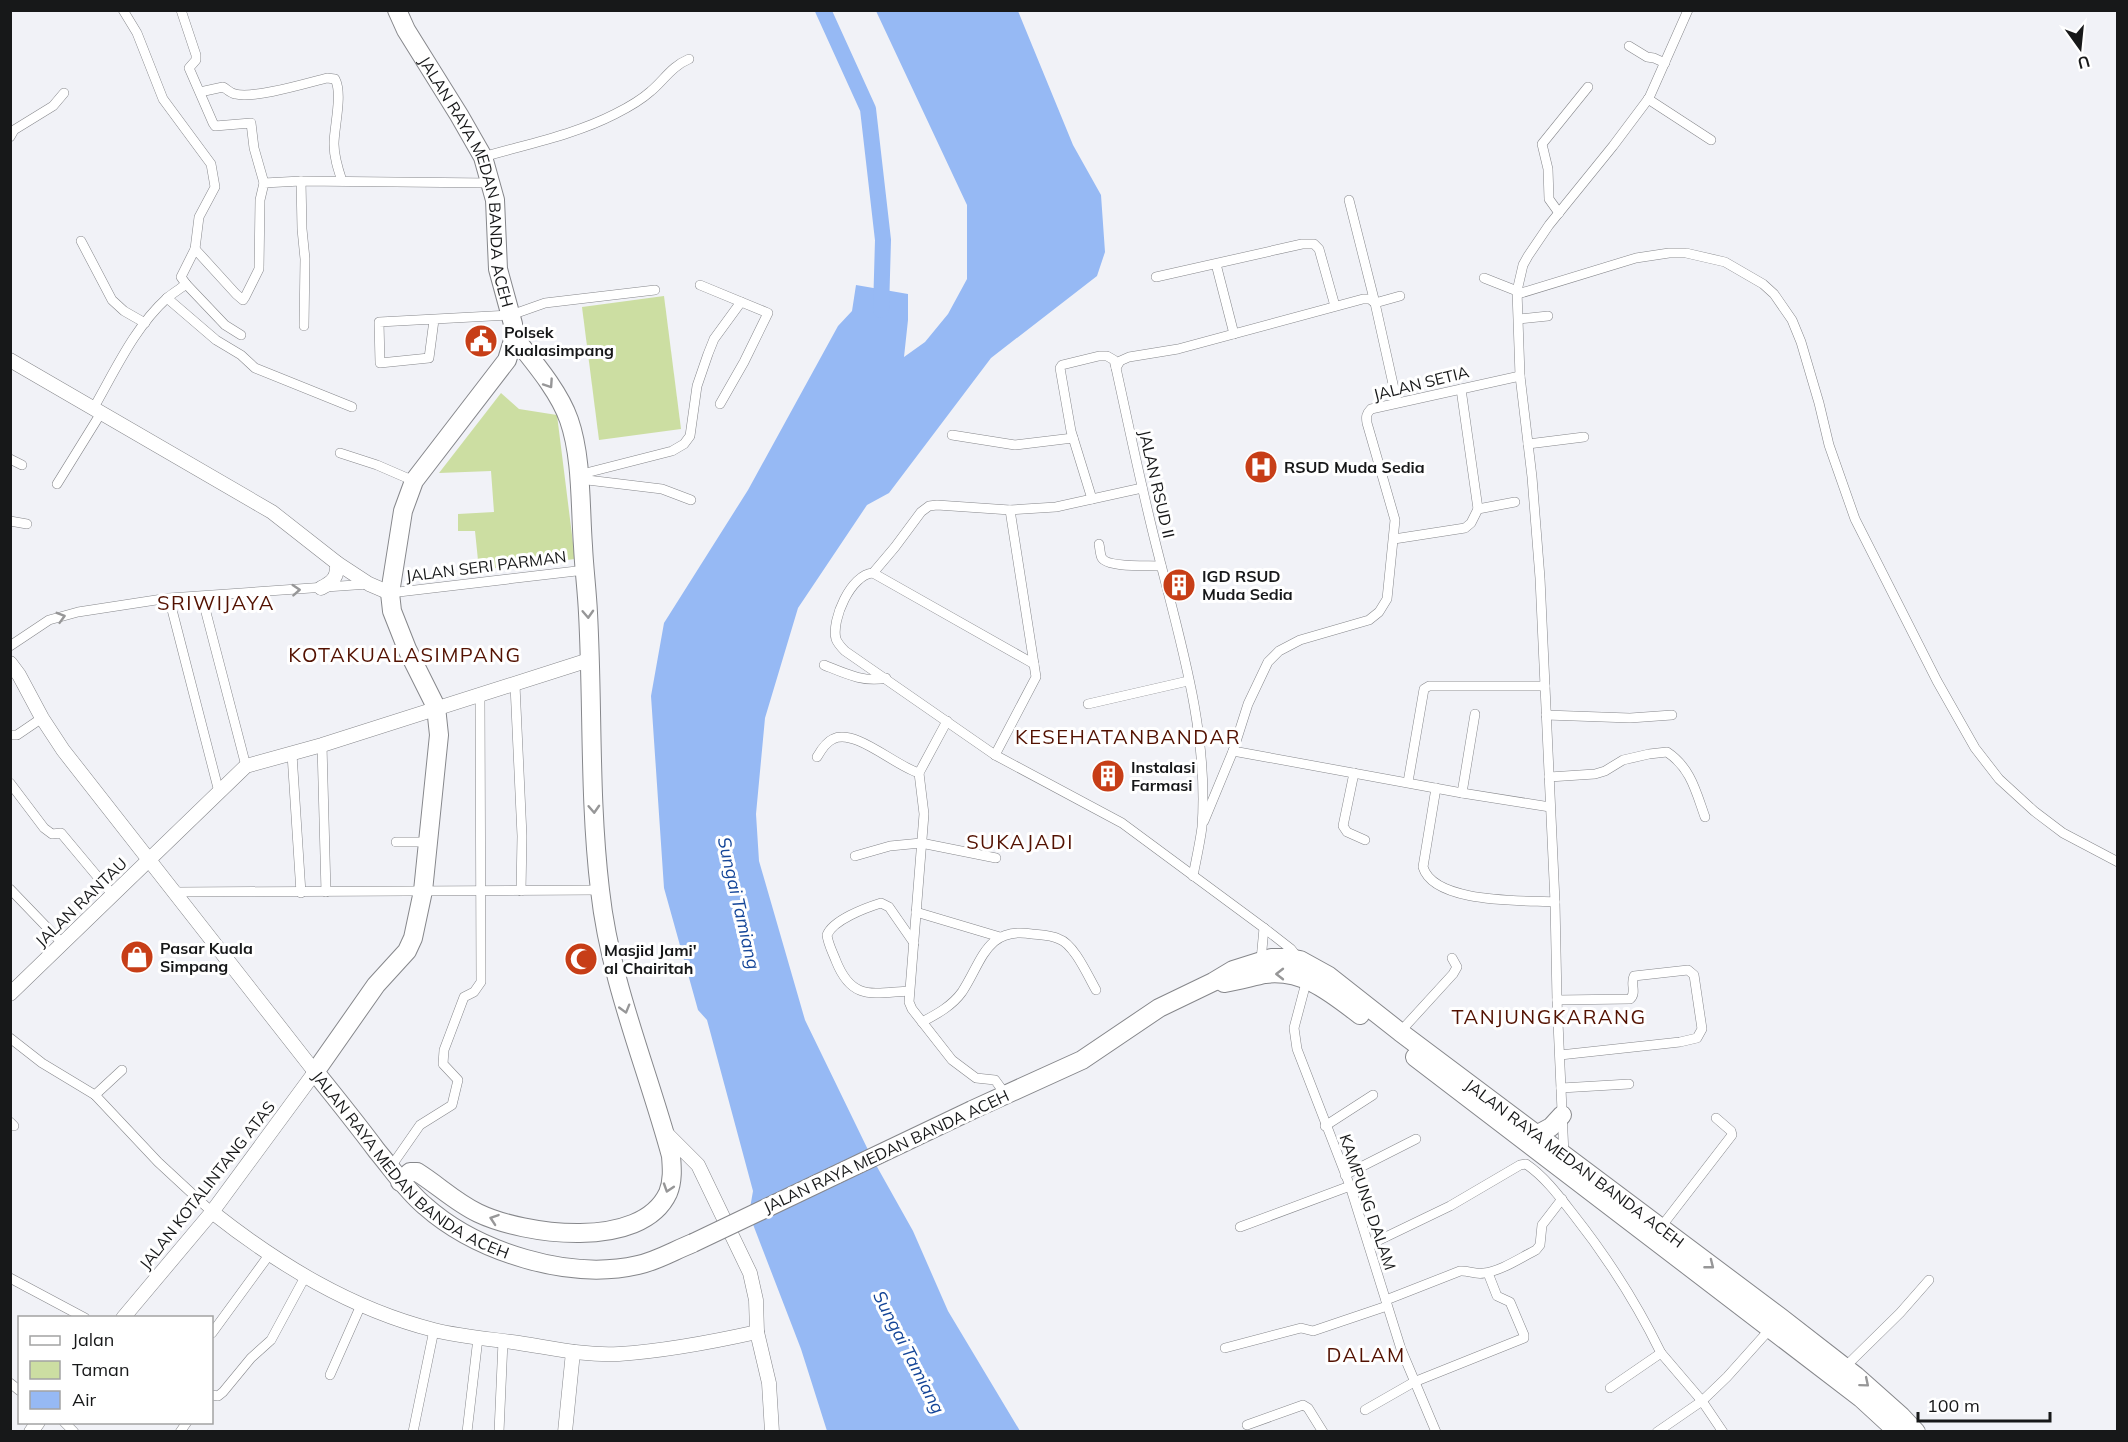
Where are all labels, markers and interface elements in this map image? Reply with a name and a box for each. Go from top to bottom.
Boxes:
north arrow [2050,18,2110,78]
text: U [2076,51,2092,74]
street label: JALAN RAYA MEDAN BANDA ACEH [415,52,518,309]
place label: Polsek Kualasimpang [504,322,614,360]
public building icon: Polsek Kualasimpang [463,323,499,359]
street label: JALAN SETIA [1371,361,1471,405]
one-way arrow [542,377,553,388]
street label: JALAN RSUD II [1135,428,1179,540]
hospital icon: RSUD Muda Sedia [1243,449,1279,485]
place label: RSUD Muda Sedia [1284,457,1425,477]
street label: JALAN SERI PARMAN [405,546,567,586]
place label: IGD RSUD Muda Sedia [1202,566,1293,604]
building icon: IGD RSUD Muda Sedia [1161,567,1197,603]
one-way arrow [291,583,300,596]
district label: SRIWIJAYA [157,590,275,615]
one-way arrow [582,610,595,619]
one-way arrow [55,612,66,624]
district label: KOTAKUALASIMPANG [288,642,522,667]
district label: KESEHATANBANDAR [1015,724,1241,749]
place label: Instalasi Farmasi [1131,757,1195,795]
building icon: Instalasi Farmasi [1090,758,1126,794]
one-way arrow [587,805,600,814]
district label: SUKAJADI [966,829,1074,854]
water label: Sungai Tamiang [713,834,765,972]
street label: JALAN RANTAU [31,853,131,951]
place label: Pasar Kuala Simpang [160,938,253,976]
shop icon: Pasar Kuala Simpang [119,939,155,975]
place label: Masjid Jami' al Chairitah [604,940,697,978]
mosque icon: Masjid Jami' al Chairitah [563,941,599,977]
one-way arrow [1275,968,1284,980]
one-way arrow [618,1003,630,1014]
district label: TANJUNGKARANG [1451,1004,1647,1029]
street label: JALAN RAYA MEDAN BANDA ACEH [308,1067,512,1263]
street label: JALAN RAYA MEDAN BANDA ACEH [1461,1074,1688,1252]
street label: JALAN RAYA MEDAN BANDA ACEH [760,1085,1012,1217]
street label: JALAN KOTALINTANG ATAS [135,1097,279,1273]
street label: KAMPUNG DALAM [1335,1131,1401,1273]
one-way arrow [663,1182,675,1192]
one-way arrow [489,1213,500,1226]
one-way arrow [1703,1258,1714,1269]
water label: Sungai Tamiang [868,1286,950,1418]
legend [18,1316,213,1424]
text: Jalan [72,1328,114,1351]
district label: DALAM [1326,1342,1406,1367]
text: Taman [72,1358,129,1381]
one-way arrow [1858,1376,1869,1387]
scale bar [1918,1385,2050,1423]
text: Air [72,1388,97,1411]
text: 100 m [1927,1394,1980,1417]

